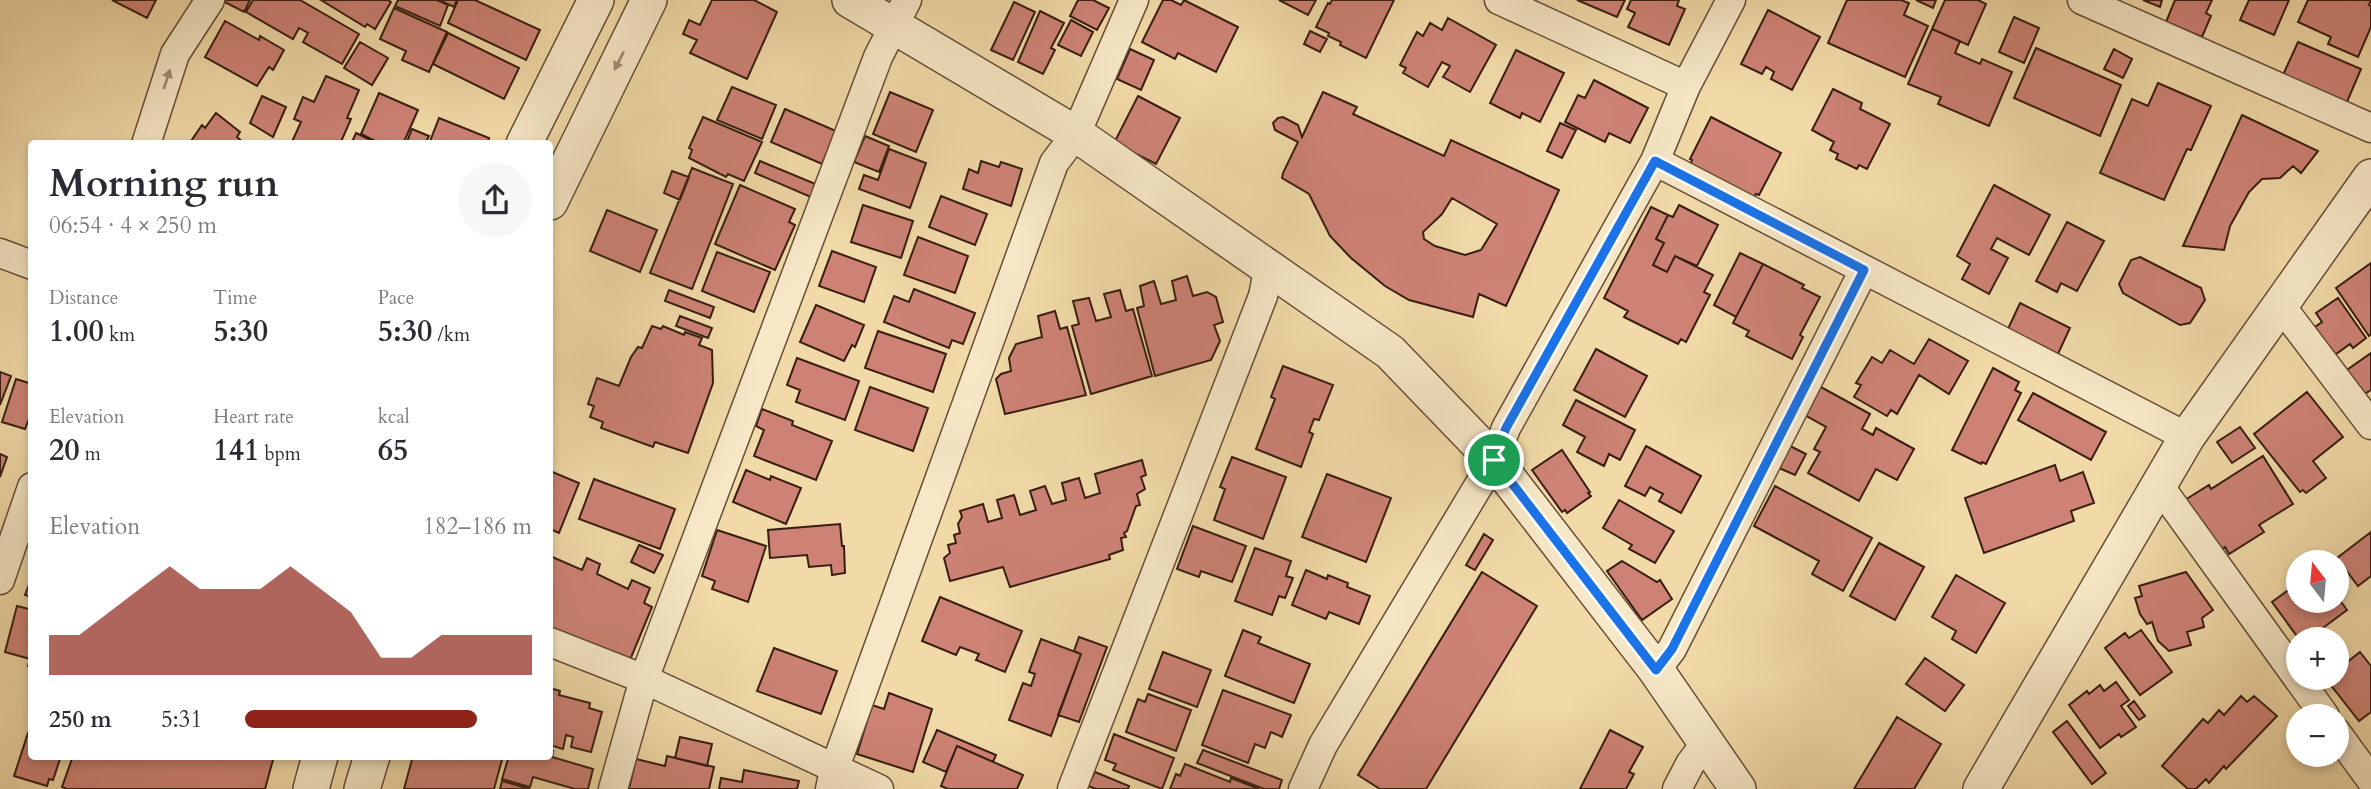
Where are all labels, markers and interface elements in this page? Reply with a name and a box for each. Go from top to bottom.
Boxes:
one-way arrow [613,51,624,71]
one-way arrow [163,68,173,89]
text: Morning run [49,158,279,210]
button: share [458,163,532,237]
text: 06:54 · 4 × 250 m [49,210,217,241]
text: Distance [49,285,118,311]
text: Time [213,285,257,311]
text: Pace [378,285,414,311]
text: 1.00 [49,311,104,352]
text: 5:30 [213,311,268,352]
text: 5:30 [378,311,432,352]
text: km [104,322,135,348]
text: /km [432,322,470,348]
text: Elevation [49,404,124,430]
text: Heart rate [213,404,294,430]
text: kcal [378,404,410,430]
text: 20 [49,430,80,471]
text: 141 [213,430,259,471]
text: 65 [378,430,408,471]
pin [1464,430,1524,490]
text: m [80,441,101,467]
text: bpm [259,441,301,467]
icon: arrive [1475,441,1513,479]
text: Elevation [49,511,140,542]
text: 182–186 m [423,511,532,542]
north arrow [2286,550,2348,612]
map controls [2286,550,2349,767]
button: + [2286,627,2349,690]
text: 250 m [49,704,112,735]
text: 5:31 [161,704,202,735]
button: − [2286,704,2349,767]

